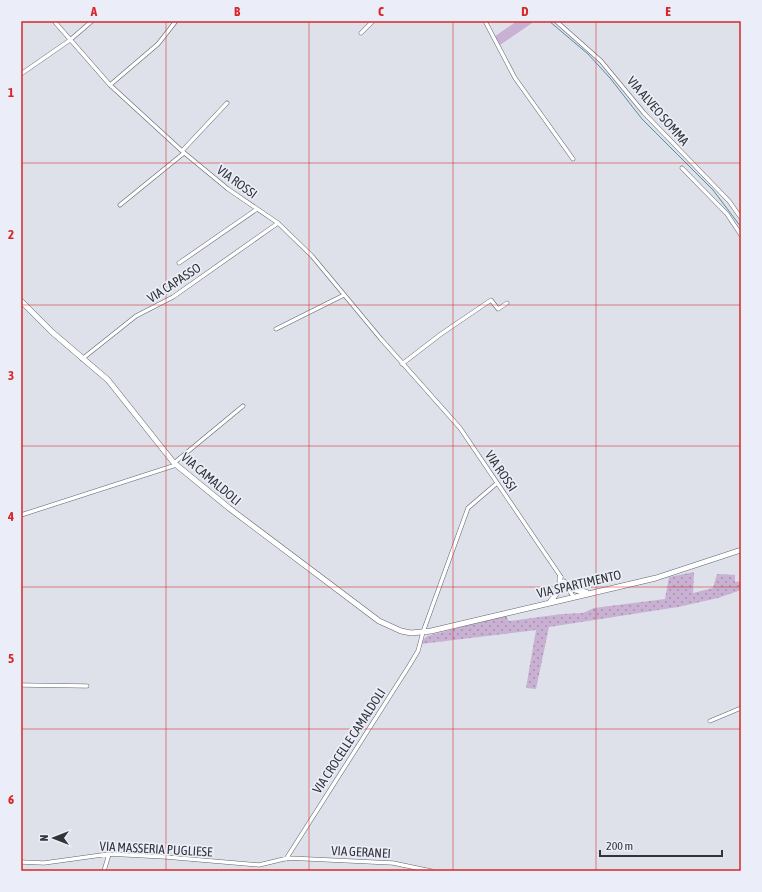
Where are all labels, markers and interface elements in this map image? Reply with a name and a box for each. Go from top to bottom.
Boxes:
text: A [90,4,98,19]
text: B [234,4,241,19]
text: C [378,4,384,19]
text: D [521,4,529,19]
text: E [665,4,671,19]
street label: VIA ALVEO SOMMA [624,73,692,149]
text: 1 [8,85,14,100]
street label: VIA ROSSI [214,162,260,202]
text: 2 [8,227,14,242]
street label: VIA CAPASSO [144,260,204,306]
text: 3 [8,368,14,383]
street label: VIA ROSSI [482,448,520,494]
street label: VIA CAMALDOLI [178,450,244,508]
text: 4 [7,509,14,524]
street label: VIA SPARTIMENTO [535,567,623,601]
text: 5 [8,651,14,666]
street label: VIA CROCELLE CAMALDOLI [309,686,389,796]
text: 6 [8,792,14,807]
north arrow [34,818,74,858]
scale bar [600,832,722,858]
text: N [38,835,50,841]
street label: VIA MASSERIA PUGLIESE [99,839,213,859]
text: 200 m [606,839,633,853]
street label: VIA GERANEI [331,843,391,861]

